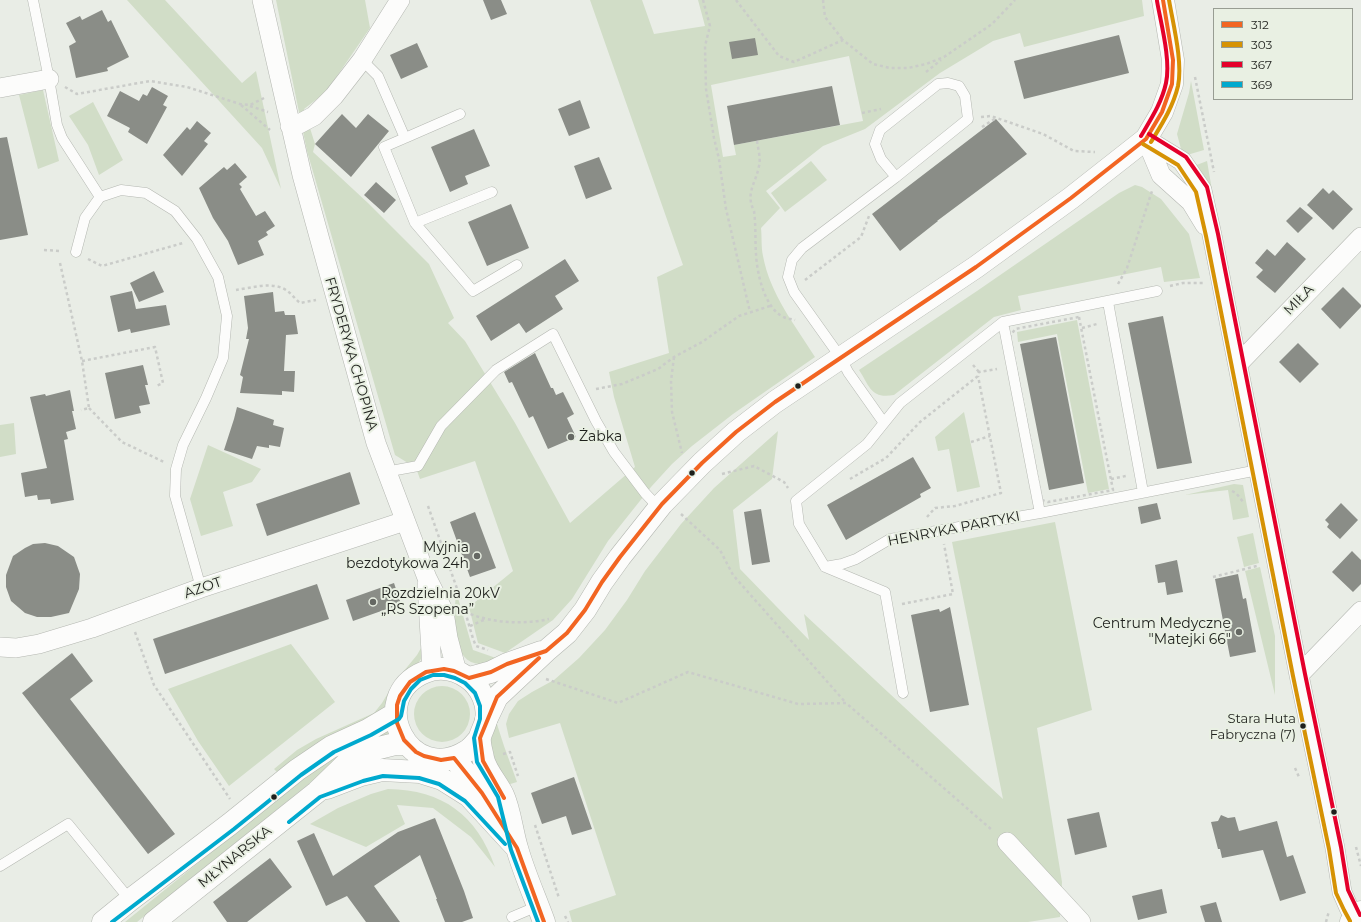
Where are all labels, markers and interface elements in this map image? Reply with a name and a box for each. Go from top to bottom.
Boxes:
legend [1213,8,1353,100]
text: 312 [1251,17,1269,32]
text: 303 [1251,37,1272,52]
text: 367 [1251,57,1272,72]
text: 369 [1251,77,1272,92]
street label: FRYDERYKA CHOPINA [321,275,381,433]
street label: MIŁA [1280,281,1318,319]
unlabelled marker [793,381,803,391]
place label: Żabka [579,429,622,445]
marker: Żabka [566,432,576,442]
unlabelled marker [687,468,697,478]
street label: HENRYKA PARTYKI [886,508,1022,550]
place label: Myjnia bezdotykowa 24h [346,540,469,572]
marker: Myjnia bezdotykowa 24h [472,551,482,561]
street label: AZOT [182,574,224,602]
place label: Rozdzielnia 20kV „RS Szopena” [381,586,500,618]
marker: Rozdzielnia 20kV „RS Szopena” [368,597,378,607]
place label: Centrum Medyczne "Matejki 66" [1093,616,1231,648]
marker: Centrum Medyczne "Matejki 66" [1234,627,1244,637]
place label: Stara Huta Fabryczna (7) [1210,711,1296,742]
marker: Stara Huta Fabryczna (7) [1298,721,1308,731]
unlabelled marker [269,792,279,802]
unlabelled marker [1329,807,1339,817]
street label: MŁYNARSKA [195,822,275,892]

